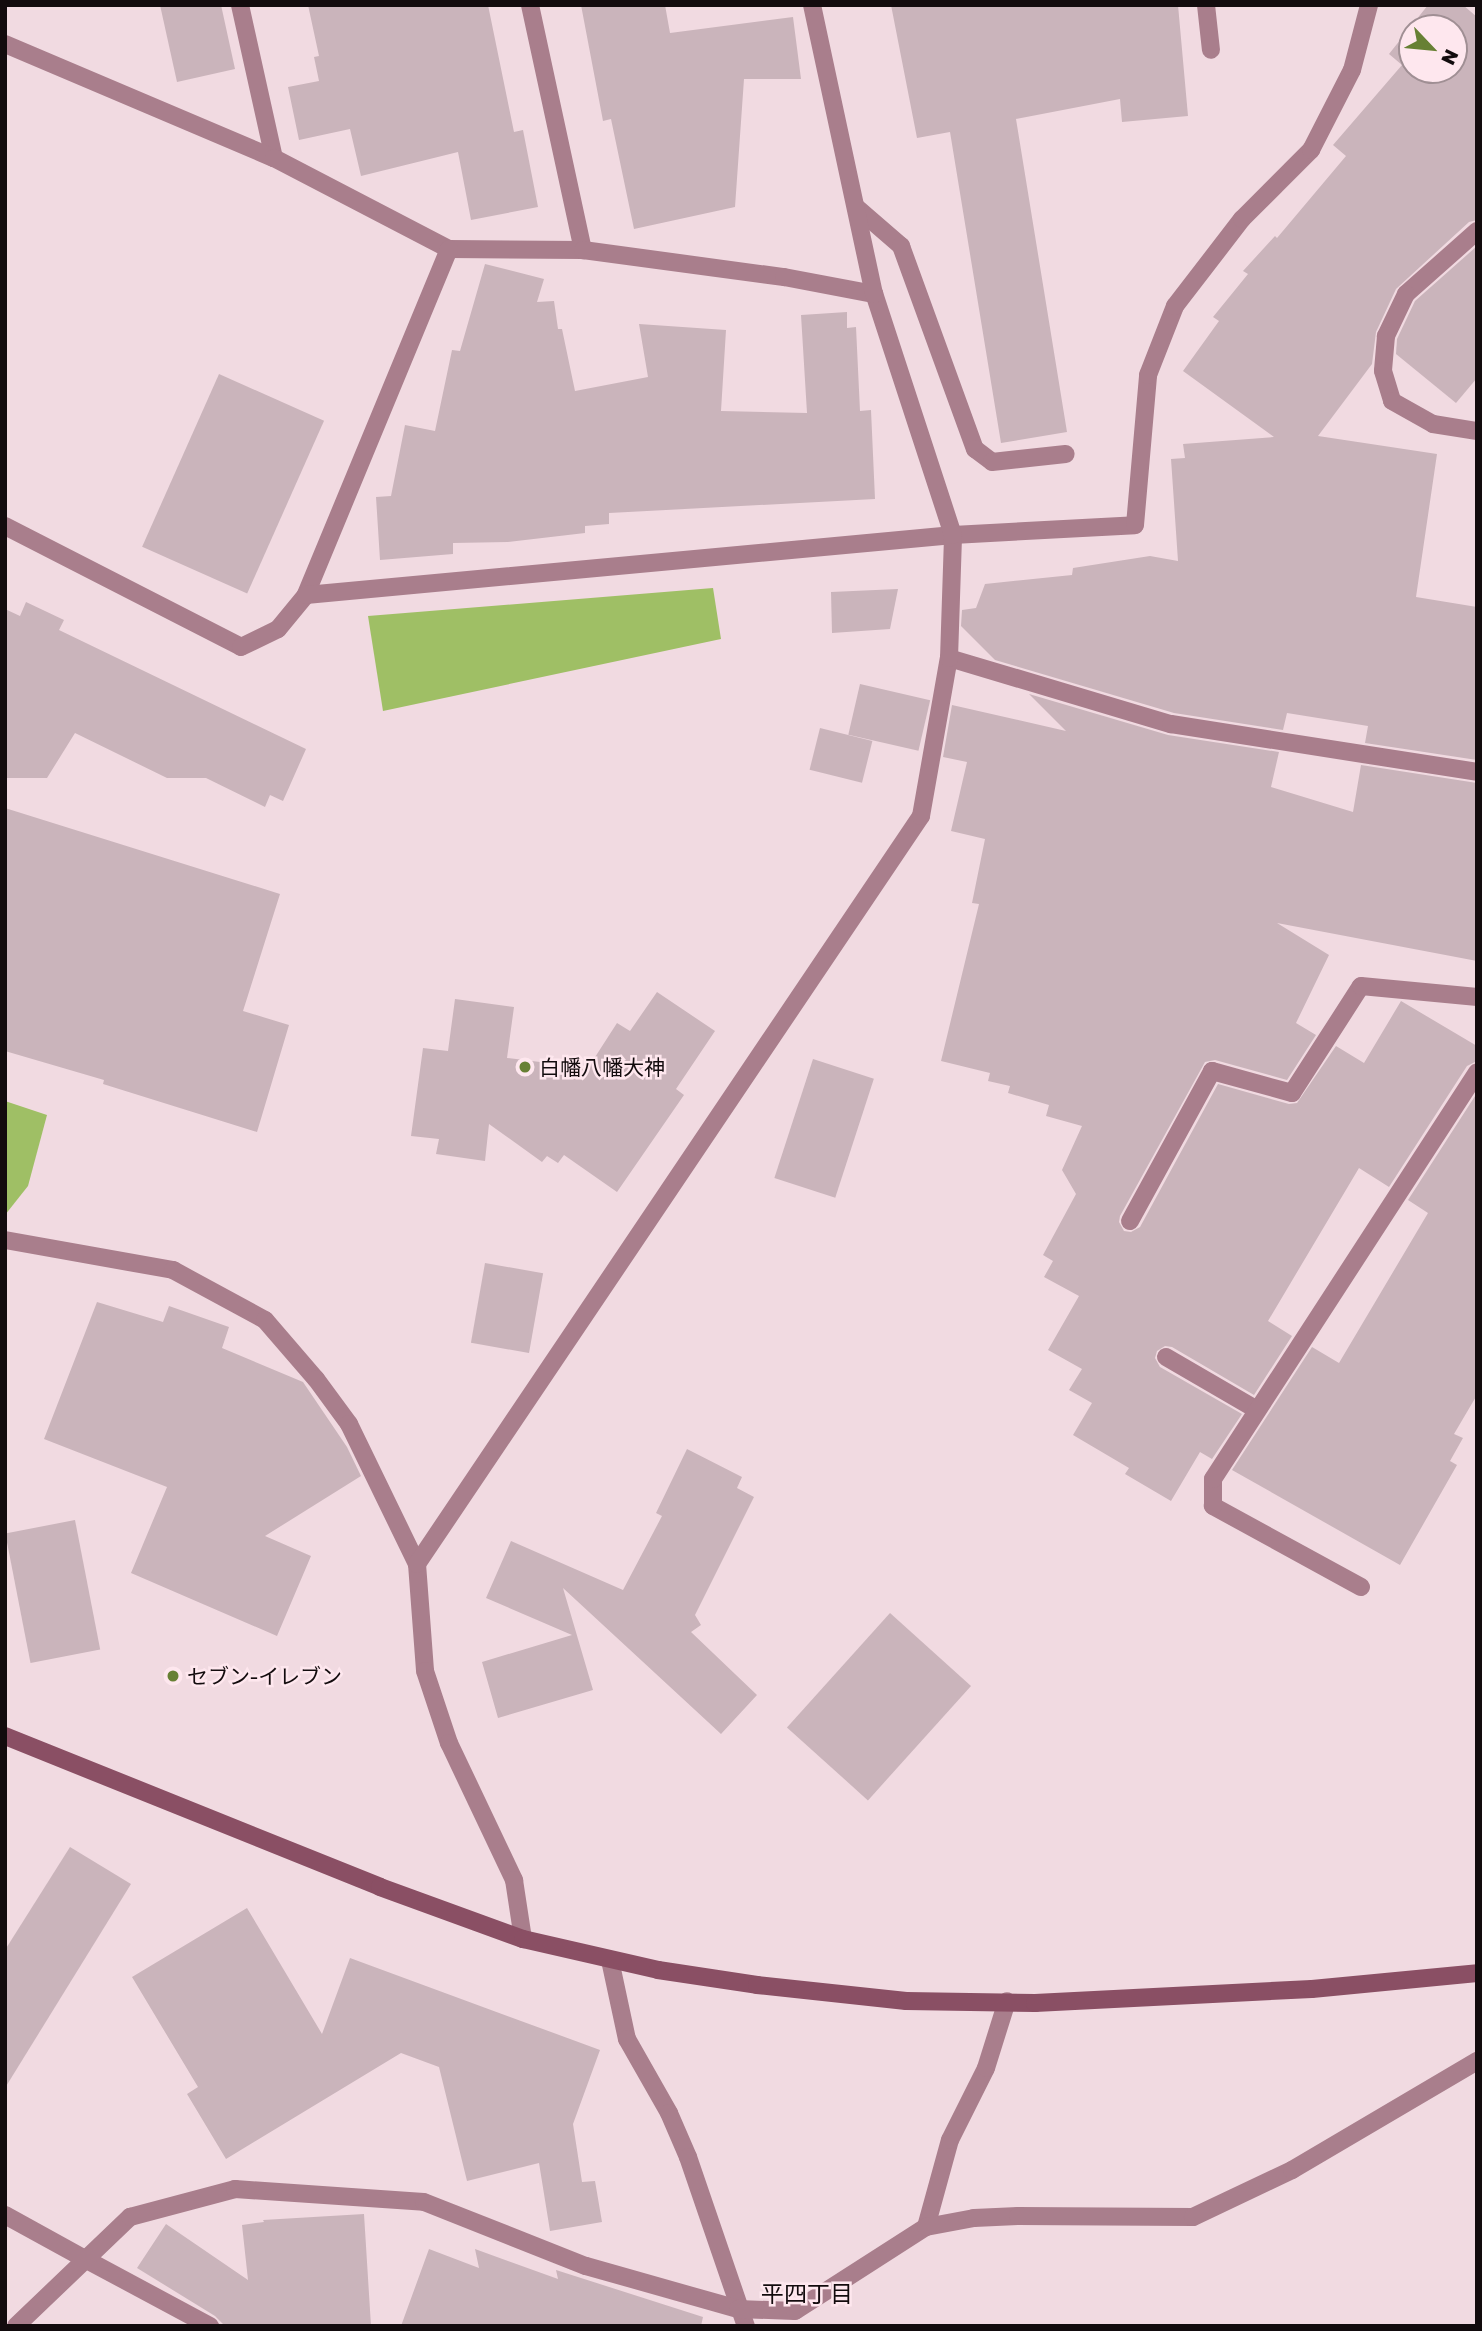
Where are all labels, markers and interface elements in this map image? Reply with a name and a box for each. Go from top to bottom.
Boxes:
north arrow [1398,14,1468,84]
text: N [1437,46,1464,69]
place label: 白幡八幡大神 [539,1054,665,1080]
marker: 白幡八幡大神 [517,1059,533,1075]
place label: セブン-イレブン [187,1663,342,1689]
marker: セブン-イレブン [165,1668,181,1684]
district label: 平四丁目 [761,2279,853,2307]

